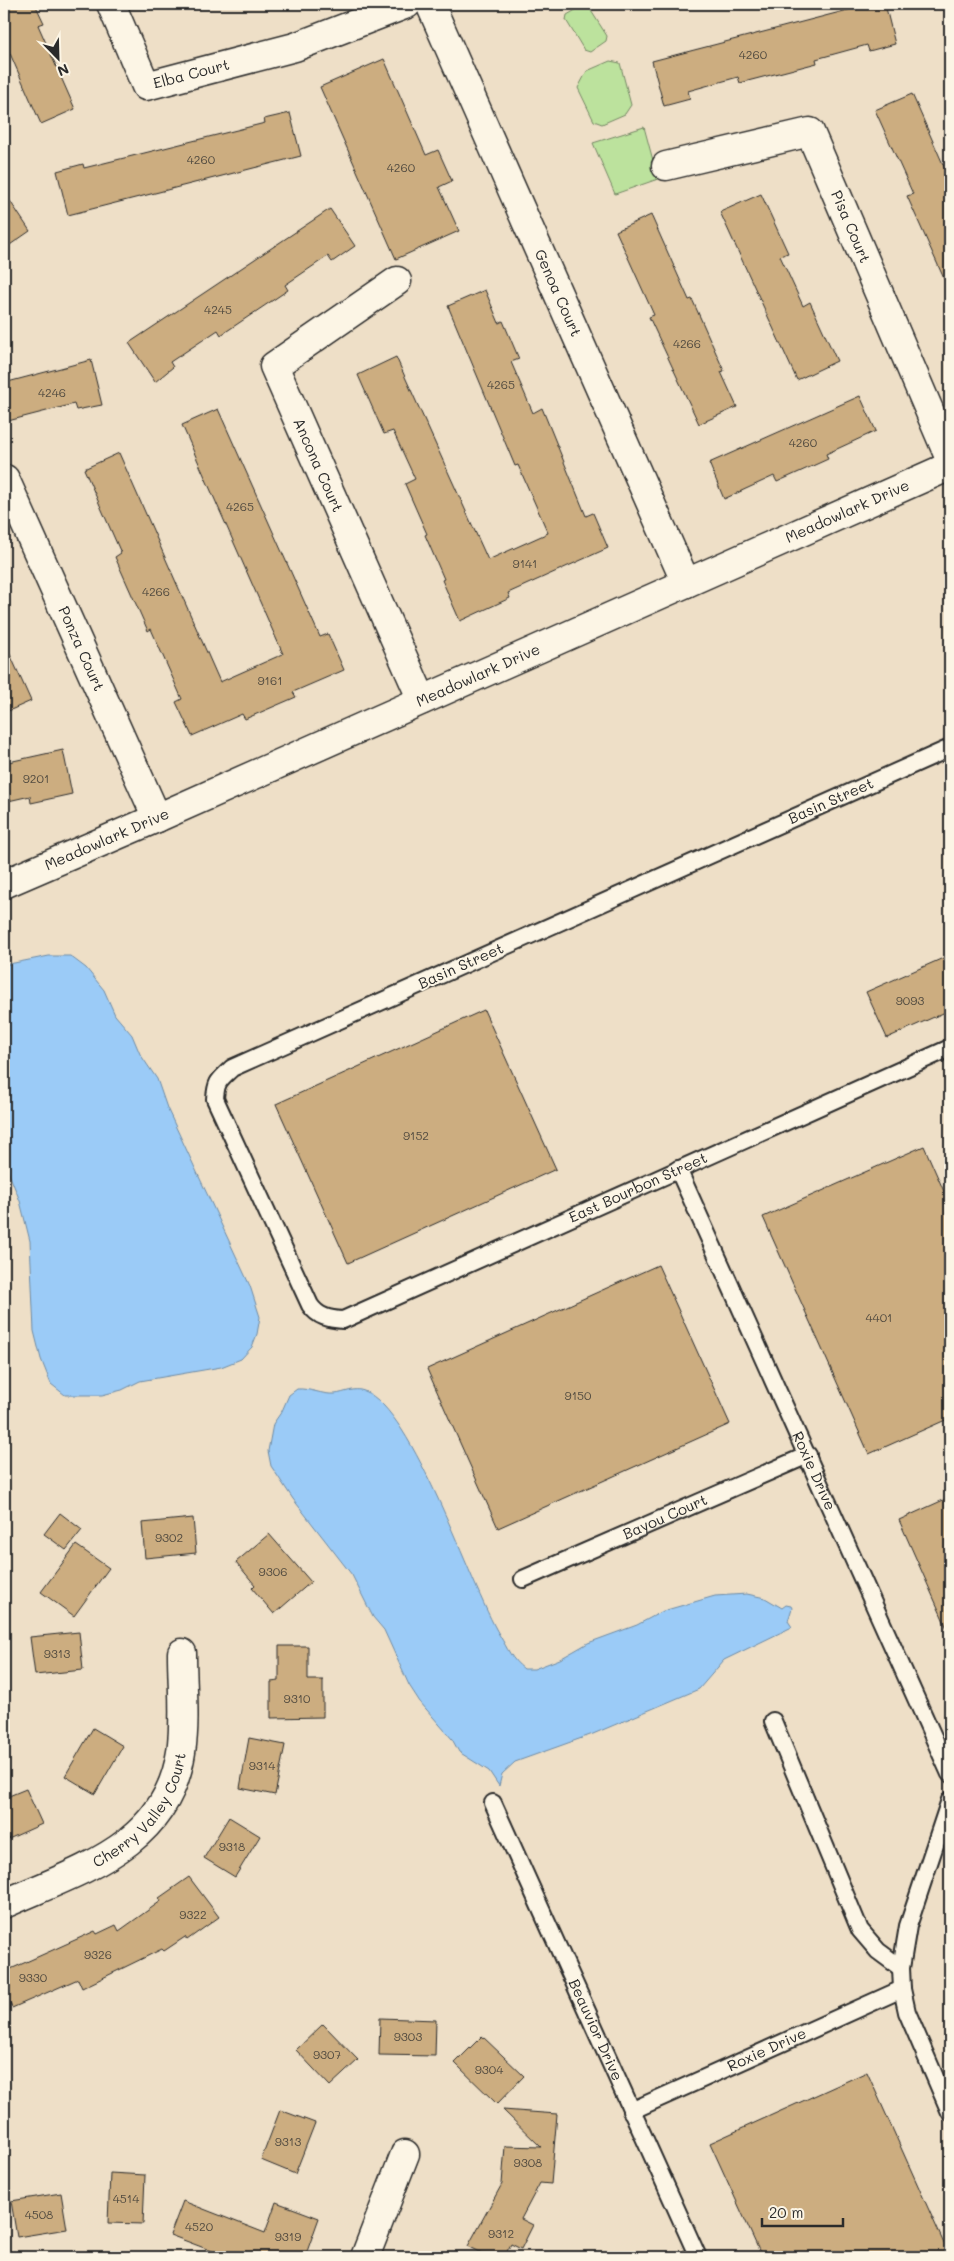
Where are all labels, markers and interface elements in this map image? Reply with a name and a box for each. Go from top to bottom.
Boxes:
north arrow [32,32,82,82]
house number: 4260 [739,46,768,62]
street label: Elba Court [151,54,231,93]
text: N [55,60,72,81]
house number: 4260 [187,151,216,167]
house number: 4260 [387,159,416,175]
street label: Pisa Court [827,187,876,266]
street label: Genoa Court [531,246,587,340]
house number: 4245 [204,301,232,317]
house number: 4266 [673,335,701,351]
house number: 4265 [487,376,515,392]
house number: 4246 [38,384,66,400]
street label: Ancona Court [289,415,348,515]
house number: 4260 [789,434,818,450]
street label: Meadowlark Drive [782,474,912,547]
house number: 4265 [226,498,254,514]
house number: 9141 [513,555,537,571]
house number: 4266 [142,583,170,599]
street label: Ponza Court [54,603,110,694]
street label: Meadowlark Drive [413,638,543,711]
house number: 9161 [257,672,283,688]
house number: 9201 [23,770,49,786]
street label: Basin Street [785,772,876,828]
street label: Meadowlark Drive [41,803,172,874]
street label: Basin Street [415,937,506,993]
house number: 9093 [896,992,924,1008]
house number: 9152 [403,1127,429,1143]
street label: East Bourbon Street [565,1147,710,1227]
house number: 4401 [866,1309,892,1325]
house number: 9150 [565,1387,592,1403]
street label: Roxie Drive [788,1428,841,1513]
street label: Bayou Court [619,1489,710,1543]
house number: 9302 [155,1529,183,1545]
house number: 9306 [259,1563,287,1579]
house number: 9313 [44,1645,70,1661]
house number: 9310 [284,1690,311,1706]
street label: Cherry Valley Court [89,1751,190,1871]
house number: 9314 [249,1757,275,1773]
house number: 9318 [219,1838,245,1854]
house number: 9322 [179,1906,207,1922]
house number: 9326 [84,1946,112,1962]
house number: 9330 [19,1969,48,1985]
street label: Beauvior Drive [565,1975,628,2084]
street label: Roxie Drive [724,2022,809,2075]
house number: 9303 [394,2028,422,2044]
house number: 9307 [313,2046,341,2062]
house number: 9304 [475,2061,503,2077]
house number: 9313 [275,2133,301,2149]
house number: 9308 [514,2154,542,2170]
house number: 4514 [113,2190,139,2206]
scale bar [762,2196,843,2228]
text: 20 m [769,2202,803,2222]
house number: 4508 [25,2206,53,2222]
house number: 4520 [185,2218,214,2234]
house number: 9312 [488,2225,514,2241]
house number: 9319 [275,2228,301,2244]

